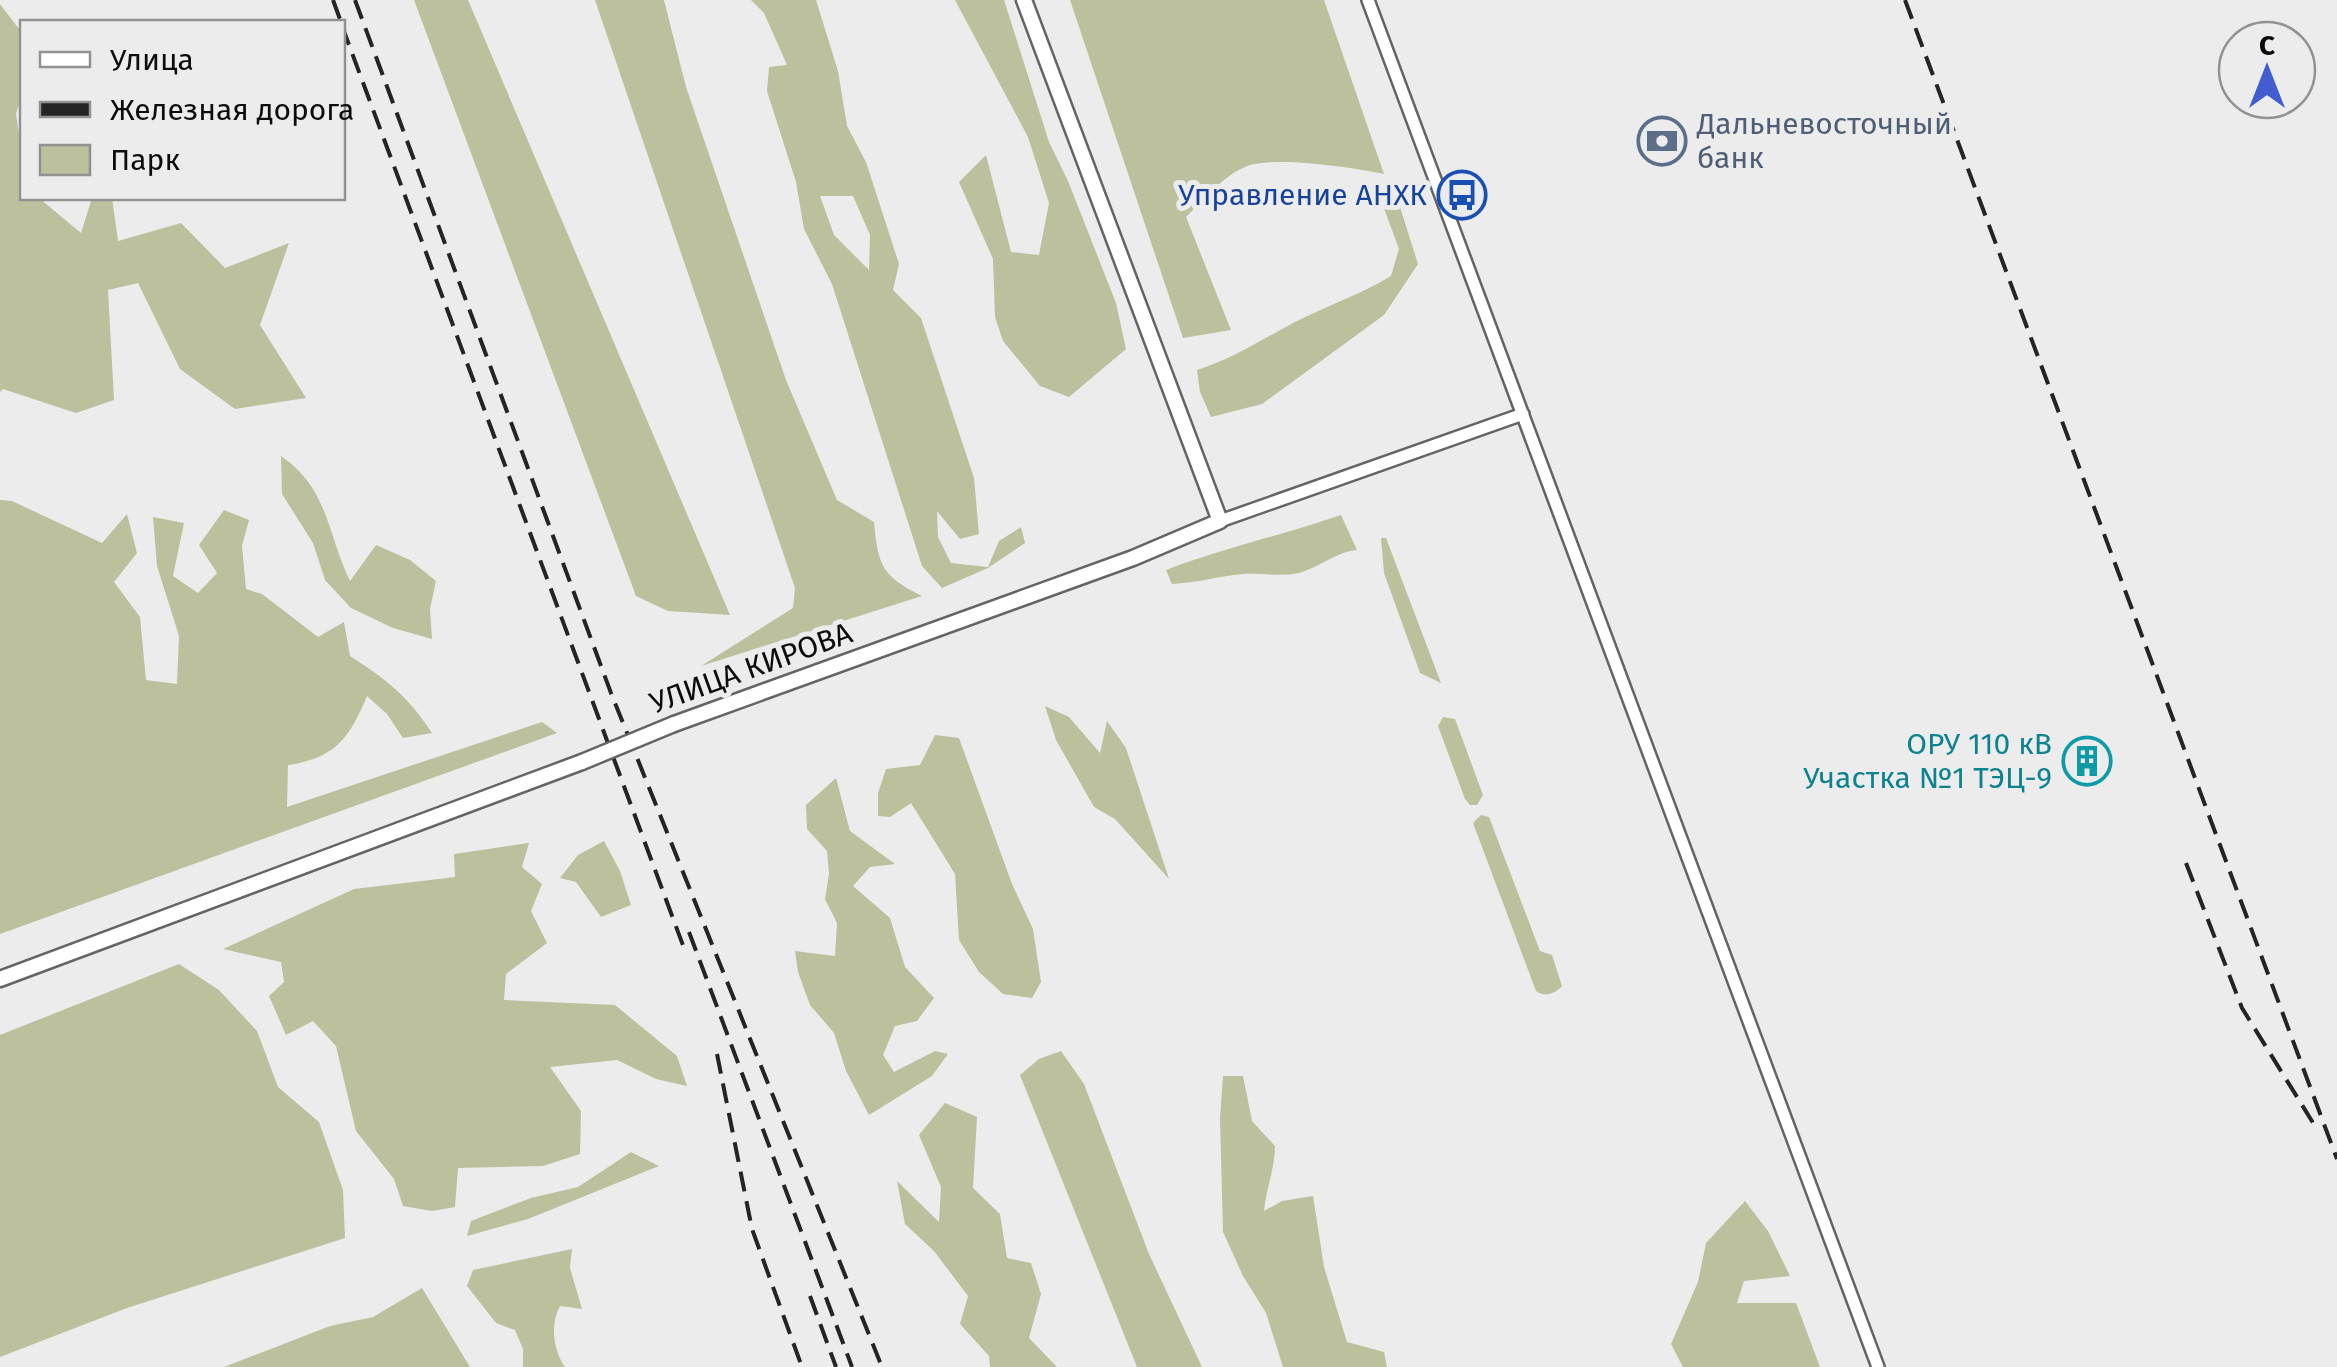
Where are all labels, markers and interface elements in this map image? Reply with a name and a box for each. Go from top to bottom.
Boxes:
legend [20,20,345,200]
north arrow [2217,20,2317,120]
text: С [2259,29,2275,62]
text: Улица [110,42,194,78]
text: Железная дорога [110,92,354,128]
place label: Дальневосточный банк [1696,106,1952,176]
bank icon: Дальневосточный банк [1636,115,1688,167]
text: Парк [110,142,180,178]
bus stop icon: Управление АНХК [1436,169,1488,221]
place label: Управление АНХК [1178,177,1427,213]
street label: УЛИЦА КИРОВА [645,614,858,721]
place label: ОРУ 110 кВ Участка №1 ТЭЦ-9 [1803,726,2052,796]
building icon: ОРУ 110 кВ Участка №1 ТЭЦ-9 [2061,735,2113,787]

